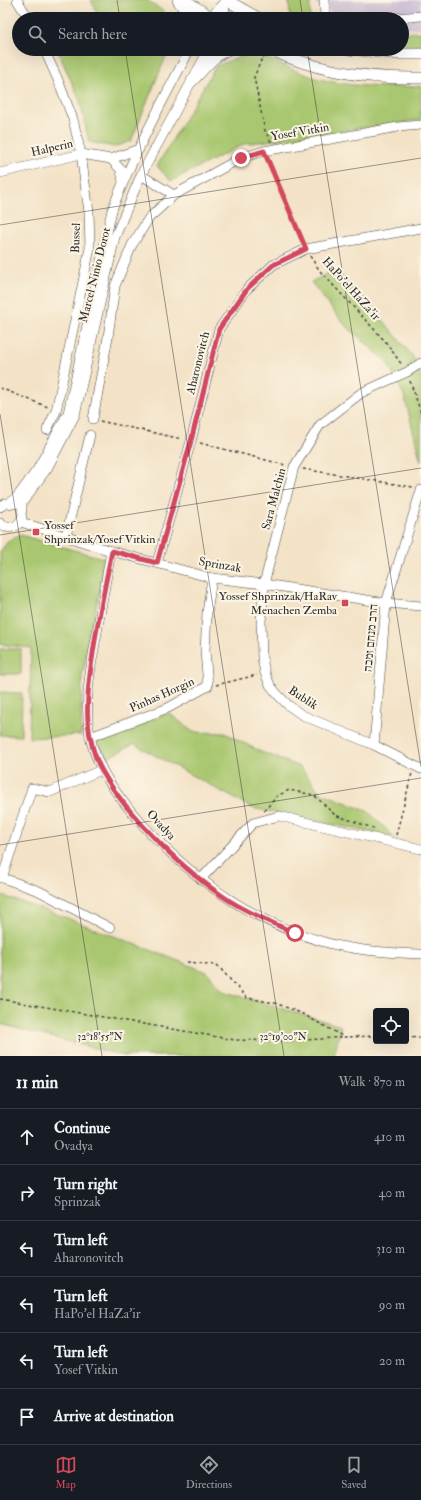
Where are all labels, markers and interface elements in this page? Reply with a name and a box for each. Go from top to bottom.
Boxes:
search box [12,12,409,56]
icon: search [26,23,48,45]
text: Search here [58,25,127,44]
street label: Yosef Vitkin [270,119,330,145]
street label: Halperin [29,136,75,160]
route end [232,149,250,167]
street label: Bussel [68,223,84,253]
street label: Marcel Ninio Dorot [76,226,114,324]
street label: HaPo'el HaZa'ir [319,254,384,324]
street label: Aharonovitch [183,329,213,397]
street label: Sara Malchin [259,466,289,532]
place label: Yossef Shprinzak/Yosef Vitkin [44,518,155,547]
marker: Yossef Shprinzak/Yosef Vitkin [31,527,41,537]
street label: Sprinzak [198,554,243,576]
place label: Yossef Shprinzak/HaRav Menachen Zemba [219,589,338,618]
marker: Yossef Shprinzak/HaRav Menachen Zemba [340,598,350,608]
street label: הרב מנחם זמבה [361,603,381,673]
street label: Pinhas Horgin [127,674,197,716]
street label: Bublik [286,683,321,713]
street label: Ovadya [143,807,179,844]
route start [286,924,304,942]
map controls [373,1008,409,1044]
button: locate [373,1008,409,1044]
text: 32°18'55"N [77,1031,123,1043]
text: 32°19'00"N [259,1031,307,1043]
text: 11 min [16,1072,58,1093]
text: Walk · 870 m [338,1074,405,1090]
text: Continue [54,1119,110,1138]
icon: ahead [16,1126,38,1148]
text: 410 m [374,1129,405,1145]
text: Ovadya [54,1138,93,1154]
text: Turn right [54,1175,117,1194]
icon: right [16,1182,38,1204]
text: 40 m [379,1185,405,1201]
text: Sprinzak [54,1194,101,1210]
text: Turn left [54,1231,108,1250]
icon: left [16,1238,38,1260]
text: 310 m [376,1241,405,1257]
text: Aharonovitch [54,1250,124,1266]
text: Turn left [54,1287,108,1306]
icon: left [16,1294,38,1316]
text: 90 m [379,1297,405,1313]
text: HaPo'el HaZa'ir [54,1306,141,1322]
text: Turn left [54,1343,108,1362]
icon: left [16,1350,38,1372]
text: 20 m [379,1353,405,1369]
text: Yosef Vitkin [54,1362,118,1378]
icon: arrive [16,1406,38,1428]
text: Arrive at destination [54,1407,174,1426]
tab: Map [55,1454,77,1491]
tab: Directions [186,1454,232,1491]
tab: Saved [341,1454,366,1491]

